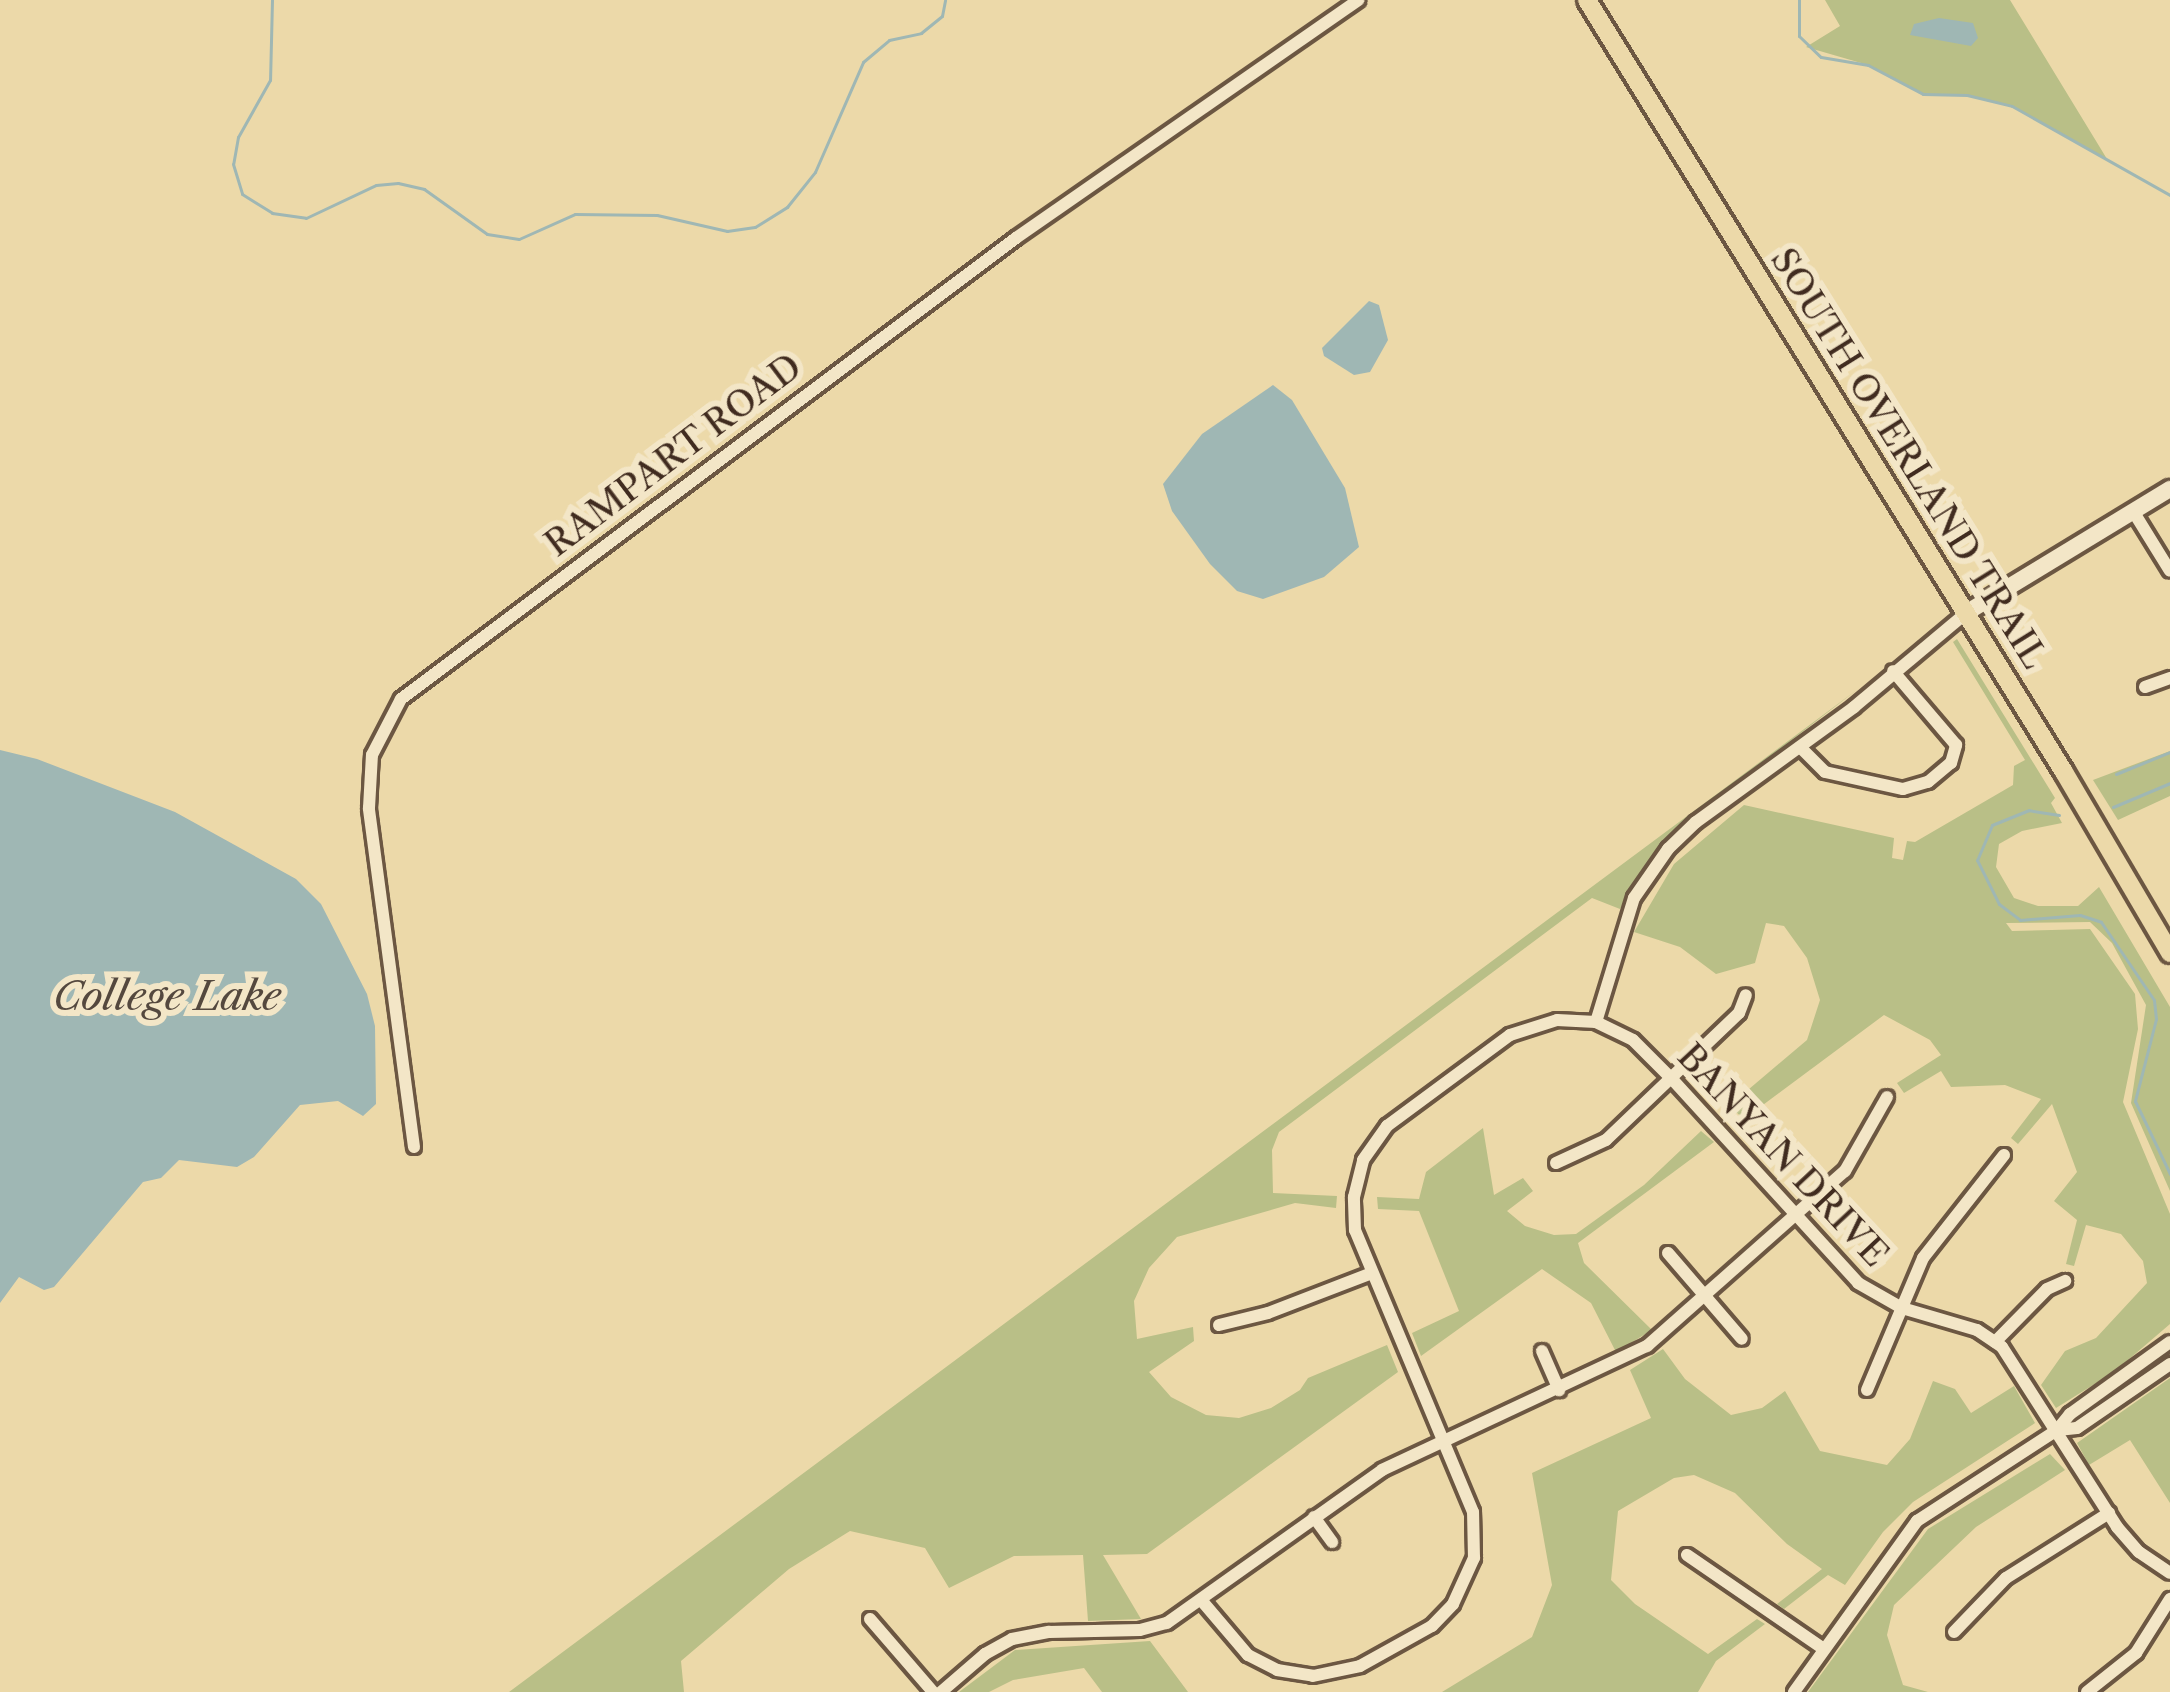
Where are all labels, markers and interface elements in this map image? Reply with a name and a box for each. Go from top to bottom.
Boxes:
street label: SOUTH OVERLAND TRAIL [1761,240,2057,676]
street label: RAMPART ROAD [536,344,810,566]
water label: College Lake [53,973,281,1019]
street label: BANYAN DRIVE [1669,1035,1897,1275]

